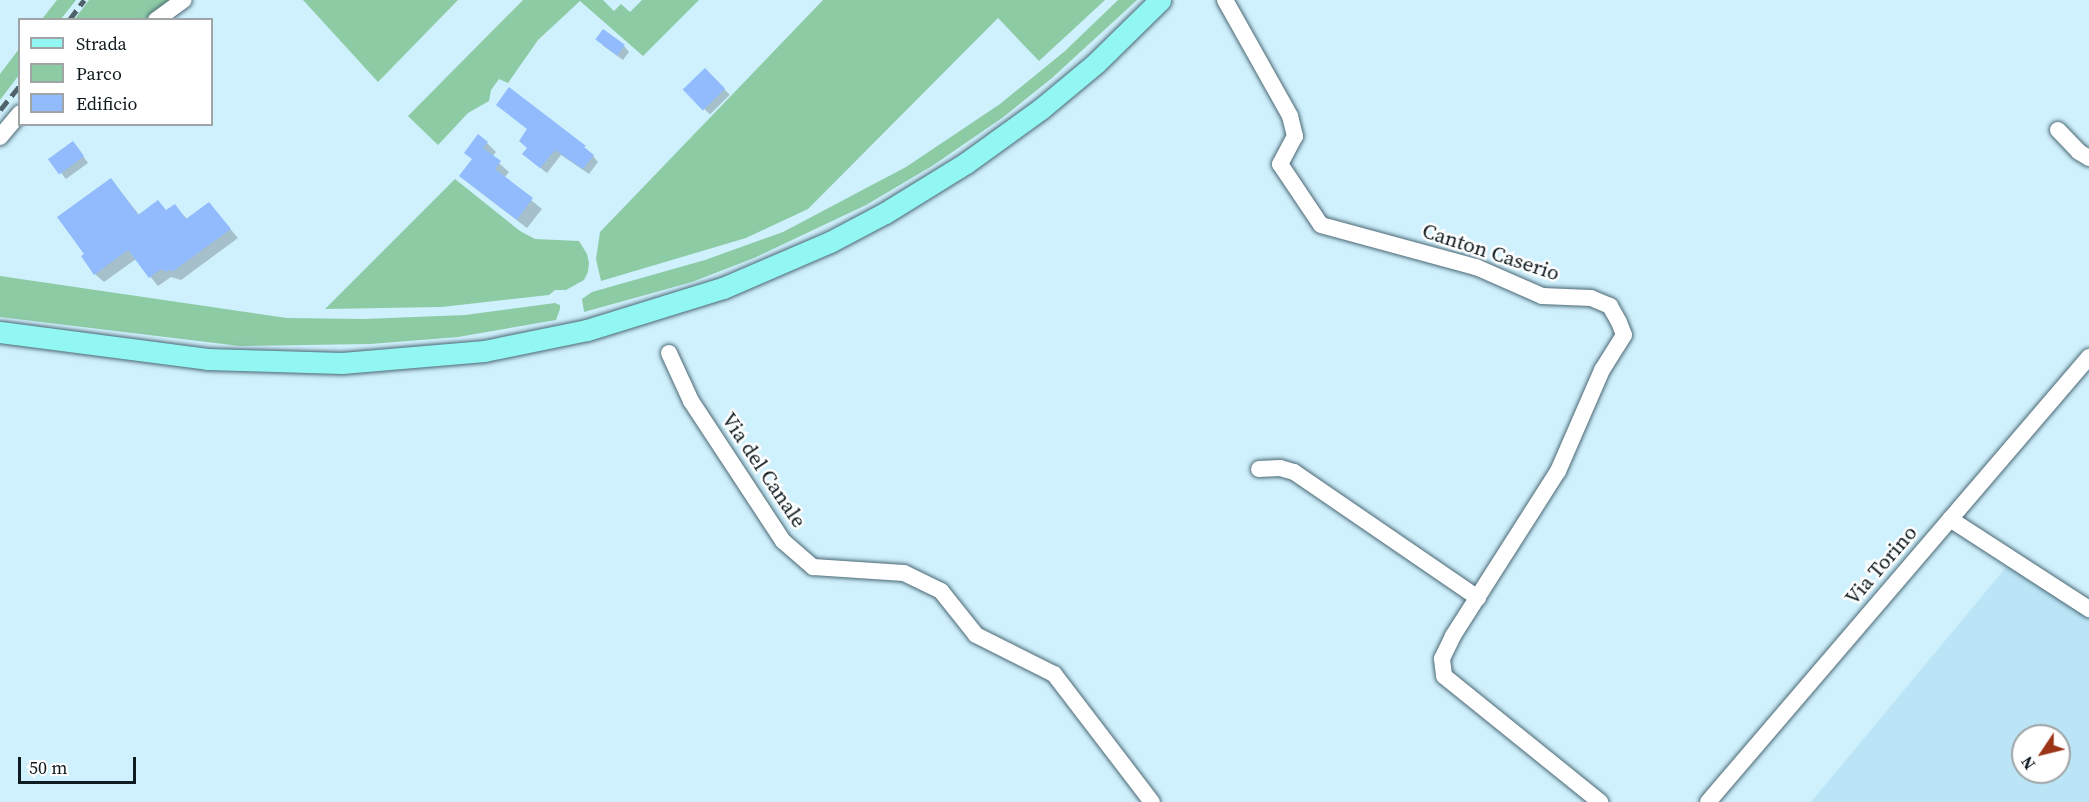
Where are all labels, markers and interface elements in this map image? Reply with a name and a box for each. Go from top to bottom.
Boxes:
legend [18,18,213,126]
text: Strada [76,31,127,56]
text: Parco [76,61,122,86]
text: Edificio [76,91,137,116]
street label: Canton Caserio [1419,218,1563,286]
street label: Via del Canale [716,408,812,532]
street label: Via Torino [1840,520,1922,610]
north arrow [2011,724,2071,784]
scale bar [21,745,140,783]
text: N [2016,752,2040,774]
text: 50 m [29,755,67,780]

